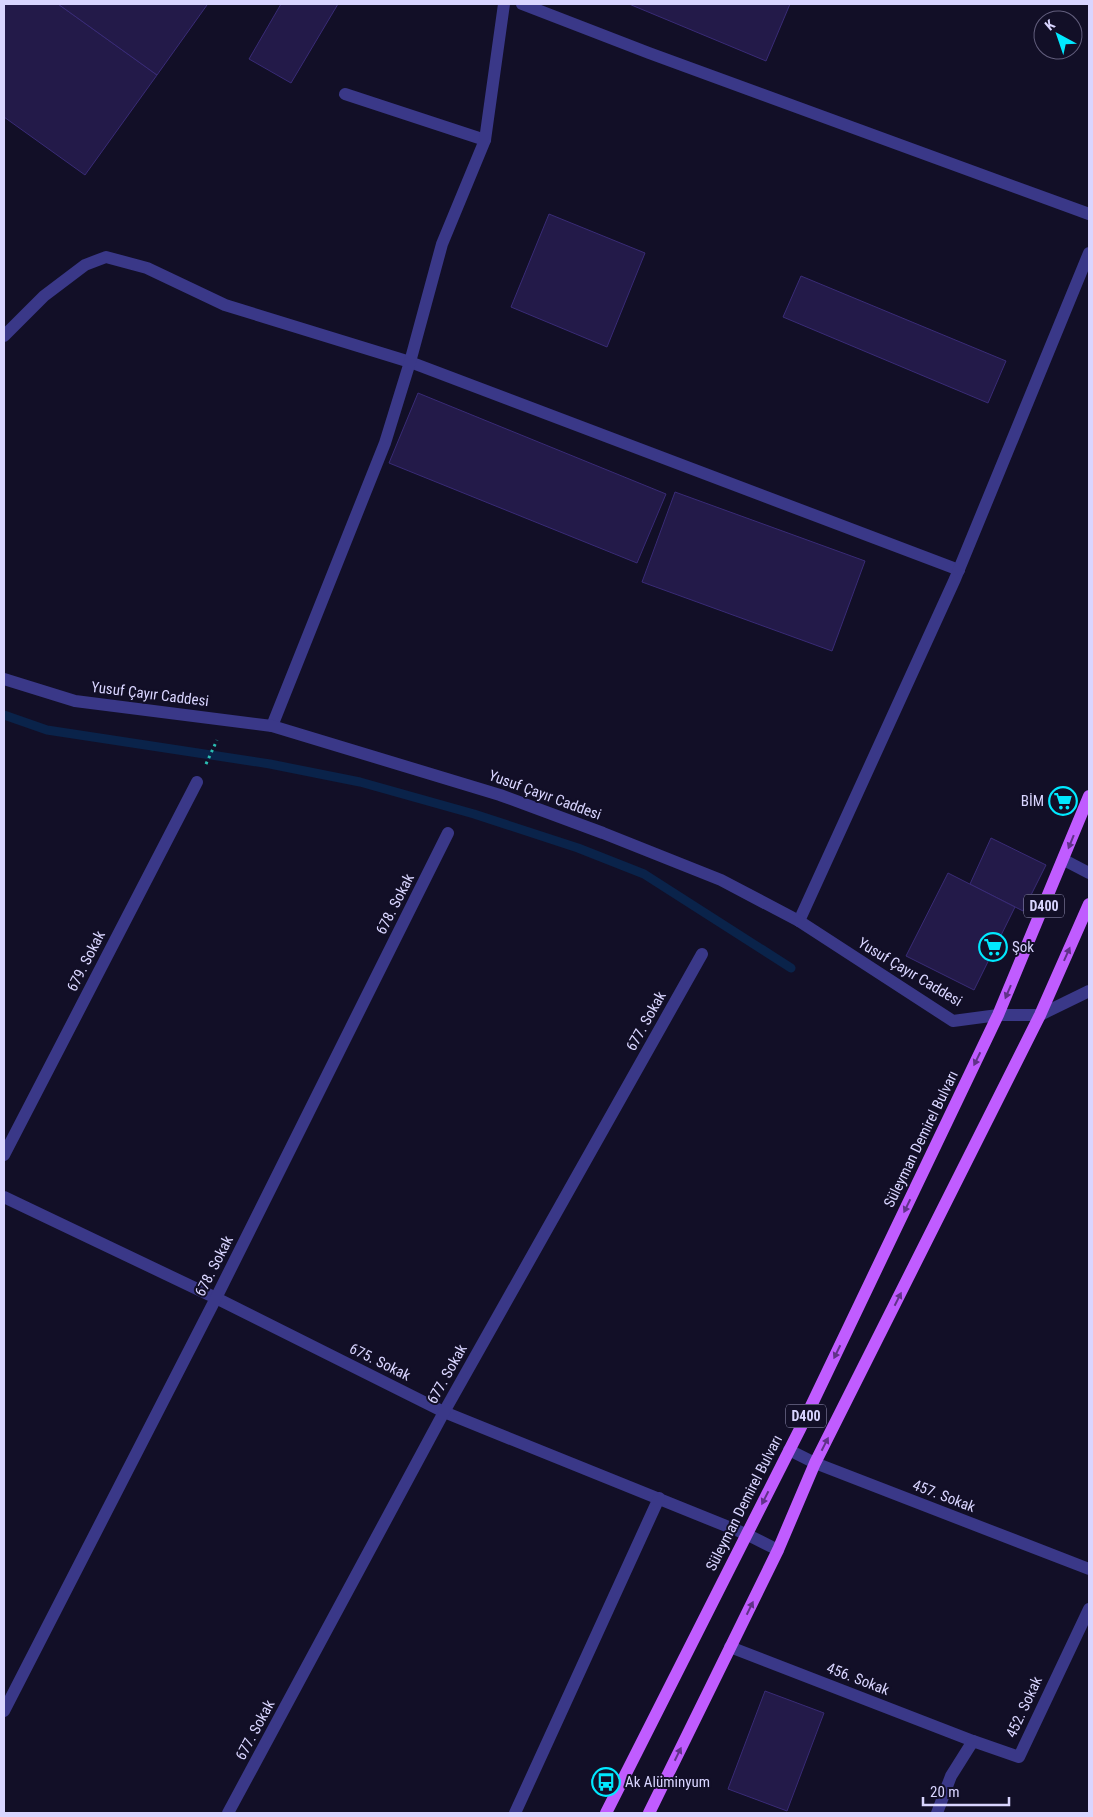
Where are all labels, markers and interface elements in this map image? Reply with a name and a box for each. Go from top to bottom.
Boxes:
north arrow [1033,10,1083,60]
text: K [1042,16,1058,34]
street label: Yusuf Çayır Caddesi [90,678,210,710]
street label: Yusuf Çayır Caddesi [486,766,604,824]
supermarket icon: BİM [1048,786,1078,816]
place label: BİM [1021,792,1044,810]
one-way arrow [1067,834,1074,849]
street label: 678. Sokak [372,870,418,937]
road number: D400 [1024,894,1064,918]
street label: 679. Sokak [63,927,109,994]
supermarket icon: Şok [978,932,1008,962]
street label: Yusuf Çayır Caddesi [855,934,965,1010]
place label: Şok [1012,938,1034,956]
one-way arrow [1063,947,1071,961]
one-way arrow [1004,985,1012,999]
street label: 677. Sokak [622,988,670,1054]
one-way arrow [973,1052,981,1066]
street label: Süleyman Demirel Bulvarı [880,1068,962,1210]
one-way arrow [903,1199,911,1213]
street label: 678. Sokak [191,1232,237,1299]
one-way arrow [894,1292,902,1306]
street label: 675. Sokak [347,1340,414,1385]
street label: 677. Sokak [423,1341,471,1407]
one-way arrow [833,1345,841,1360]
road number: D400 [786,1404,826,1428]
street label: Süleyman Demirel Bulvarı [702,1432,786,1574]
one-way arrow [821,1437,829,1451]
street label: 457. Sokak [910,1476,978,1516]
one-way arrow [761,1491,769,1505]
one-way arrow [746,1601,754,1615]
street label: 456. Sokak [824,1659,892,1699]
street label: 452. Sokak [1002,1673,1046,1741]
street label: 677. Sokak [232,1697,278,1763]
one-way arrow [674,1747,682,1761]
bus stop icon: Ak Alüminyum [591,1767,621,1797]
place label: Ak Alüminyum [625,1773,710,1791]
scale bar [923,1774,1009,1806]
text: 20 m [930,1783,960,1801]

